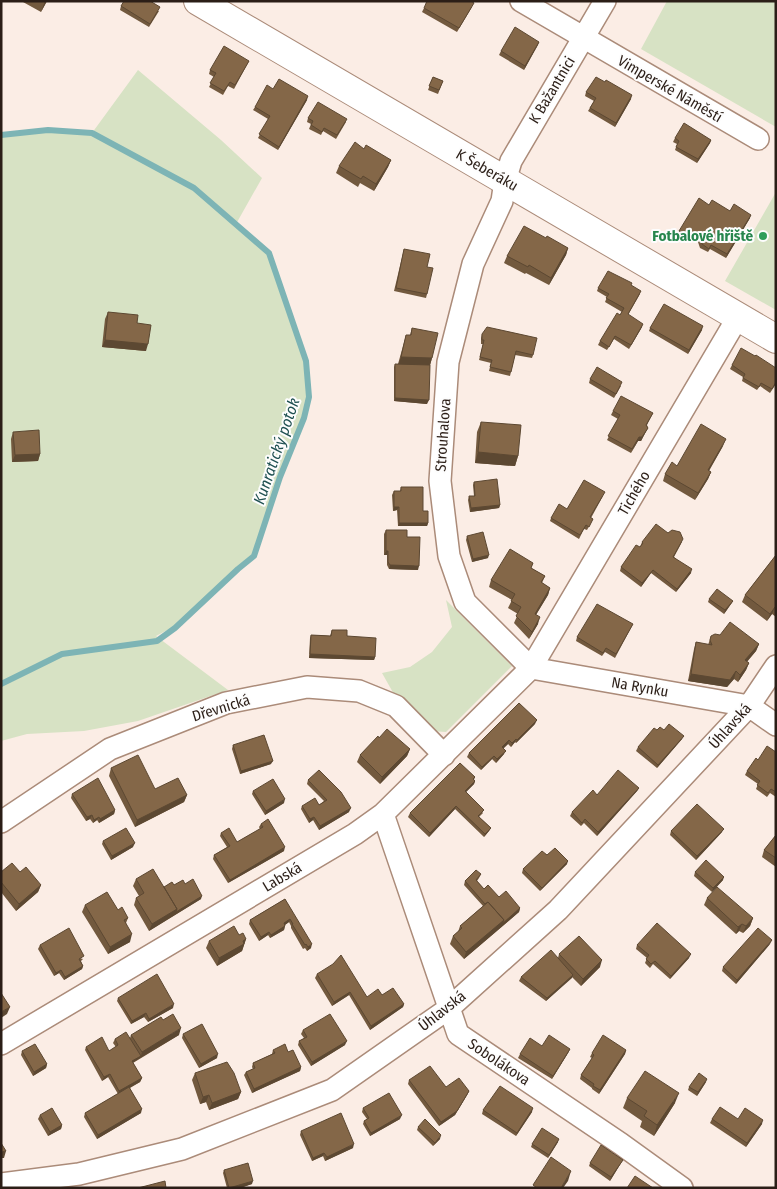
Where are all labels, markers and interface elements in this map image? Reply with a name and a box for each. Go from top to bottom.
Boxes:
street label: Vimperské Náměstí [614,52,726,126]
street label: K Bažantnici [525,53,579,127]
street label: K Šeberáku [453,145,521,195]
place label: Fotbalové hřiště [652,227,753,245]
marker: Fotbalové hřiště [757,230,769,242]
water label: Kunratický potok [249,395,304,507]
street label: Strouhalova [431,398,455,472]
street label: Tichého [614,468,654,518]
street label: Na Rynku [610,673,670,701]
street label: Dřevnická [190,691,252,725]
street label: Úhlavská [705,700,755,752]
street label: Labská [259,858,305,896]
street label: Úhlavská [415,987,469,1035]
street label: Sobolákova [465,1035,533,1089]

